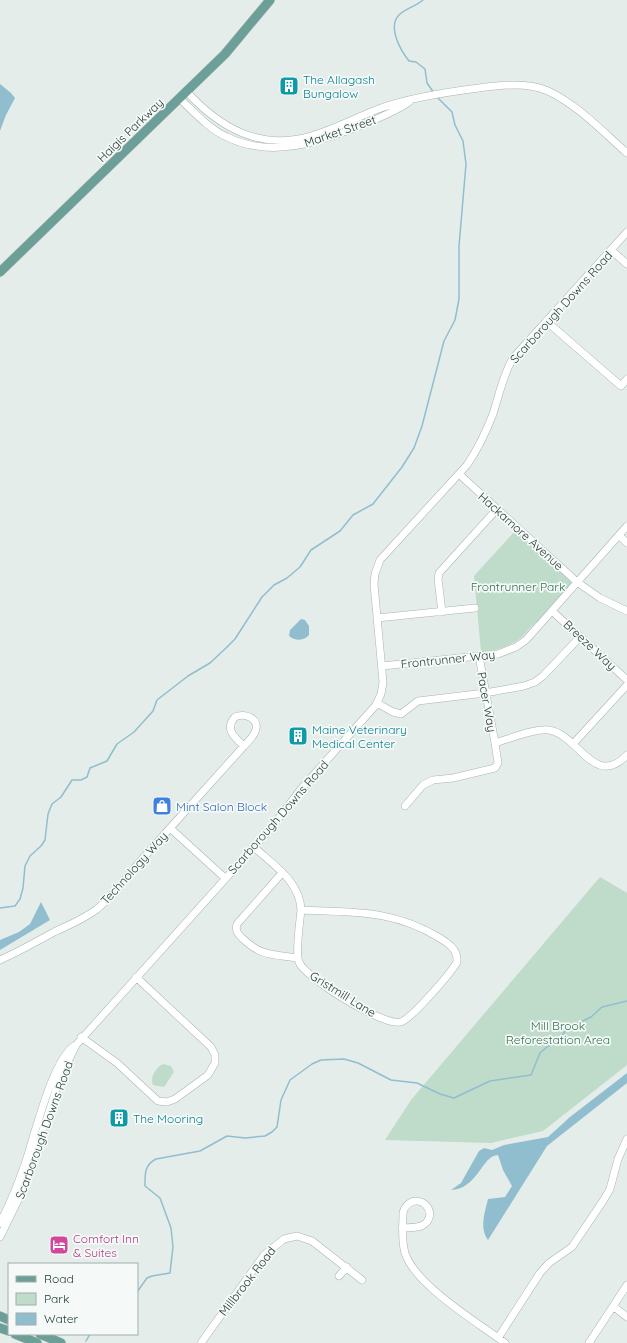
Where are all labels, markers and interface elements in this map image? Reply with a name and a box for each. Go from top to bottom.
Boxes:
place label: The Allagash Bungalow [303,72,375,101]
building icon: The Allagash Bungalow [278,75,300,97]
street label: Haigis Parkway [94,95,166,165]
street label: Market Street [302,112,378,150]
street label: Scarborough Downs Road [507,248,615,366]
street label: Hackamore Avenue [475,489,567,573]
park label: Frontrunner Park [471,579,565,594]
street label: Breeze Way [560,617,620,673]
street label: Frontrunner Way [400,647,496,671]
street label: Pacer Way [474,671,500,733]
place label: Maine Veterinary Medical Center [312,722,407,751]
building icon: Maine Veterinary Medical Center [287,725,309,747]
street label: Scarborough Downs Road [224,757,332,877]
shop icon: Mint Salon Block [151,795,173,817]
place label: Mint Salon Block [176,799,267,814]
street label: Technology Way [97,828,171,908]
street label: Gristmill Lane [307,968,379,1020]
park label: Mill Brook Reforestation Area [506,1018,610,1047]
street label: Scarborough Downs Road [12,1059,76,1201]
building icon: The Mooring [108,1107,130,1129]
place label: The Mooring [133,1111,203,1126]
place label: Comfort Inn & Suites [73,1231,139,1260]
hotel icon: Comfort Inn & Suites [48,1234,70,1256]
street label: Millbrook Road [215,1243,279,1319]
legend [8,1263,138,1335]
text: Road [44,1271,74,1286]
text: Park [44,1291,69,1306]
text: Water [44,1311,79,1326]

